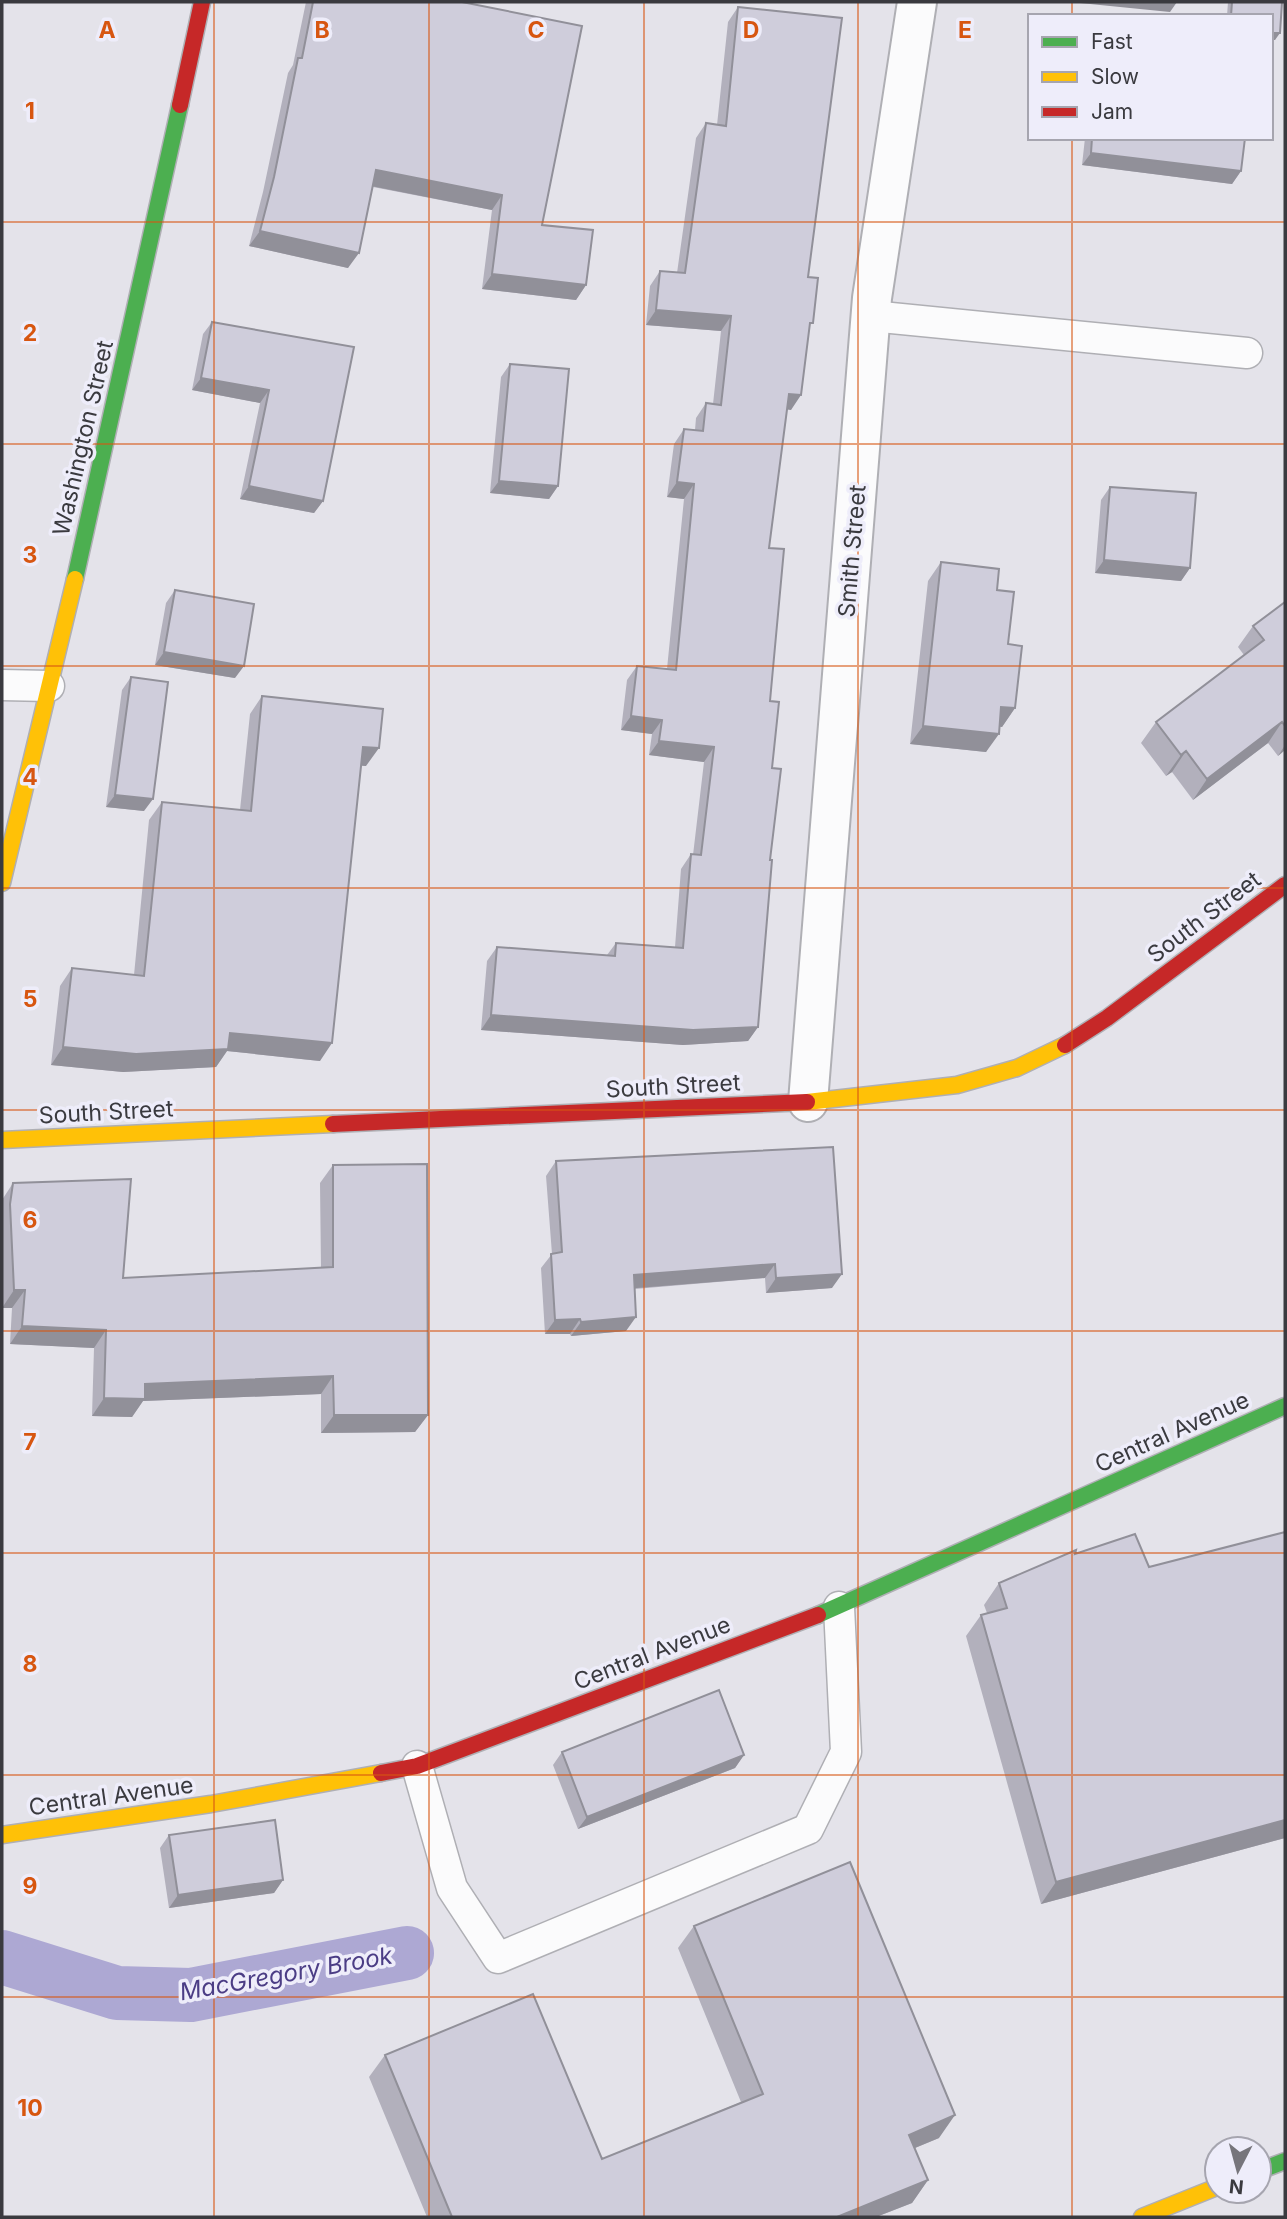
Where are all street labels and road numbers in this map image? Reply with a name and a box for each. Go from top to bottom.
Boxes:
street label: Washington Street [47,337,119,538]
street label: Smith Street [832,483,872,618]
street label: South Street [1142,865,1267,969]
street label: South Street [605,1068,741,1104]
street label: South Street [38,1094,174,1130]
street label: Central Avenue [1091,1386,1253,1478]
street label: Central Avenue [570,1610,734,1696]
street label: Central Avenue [27,1771,195,1821]

